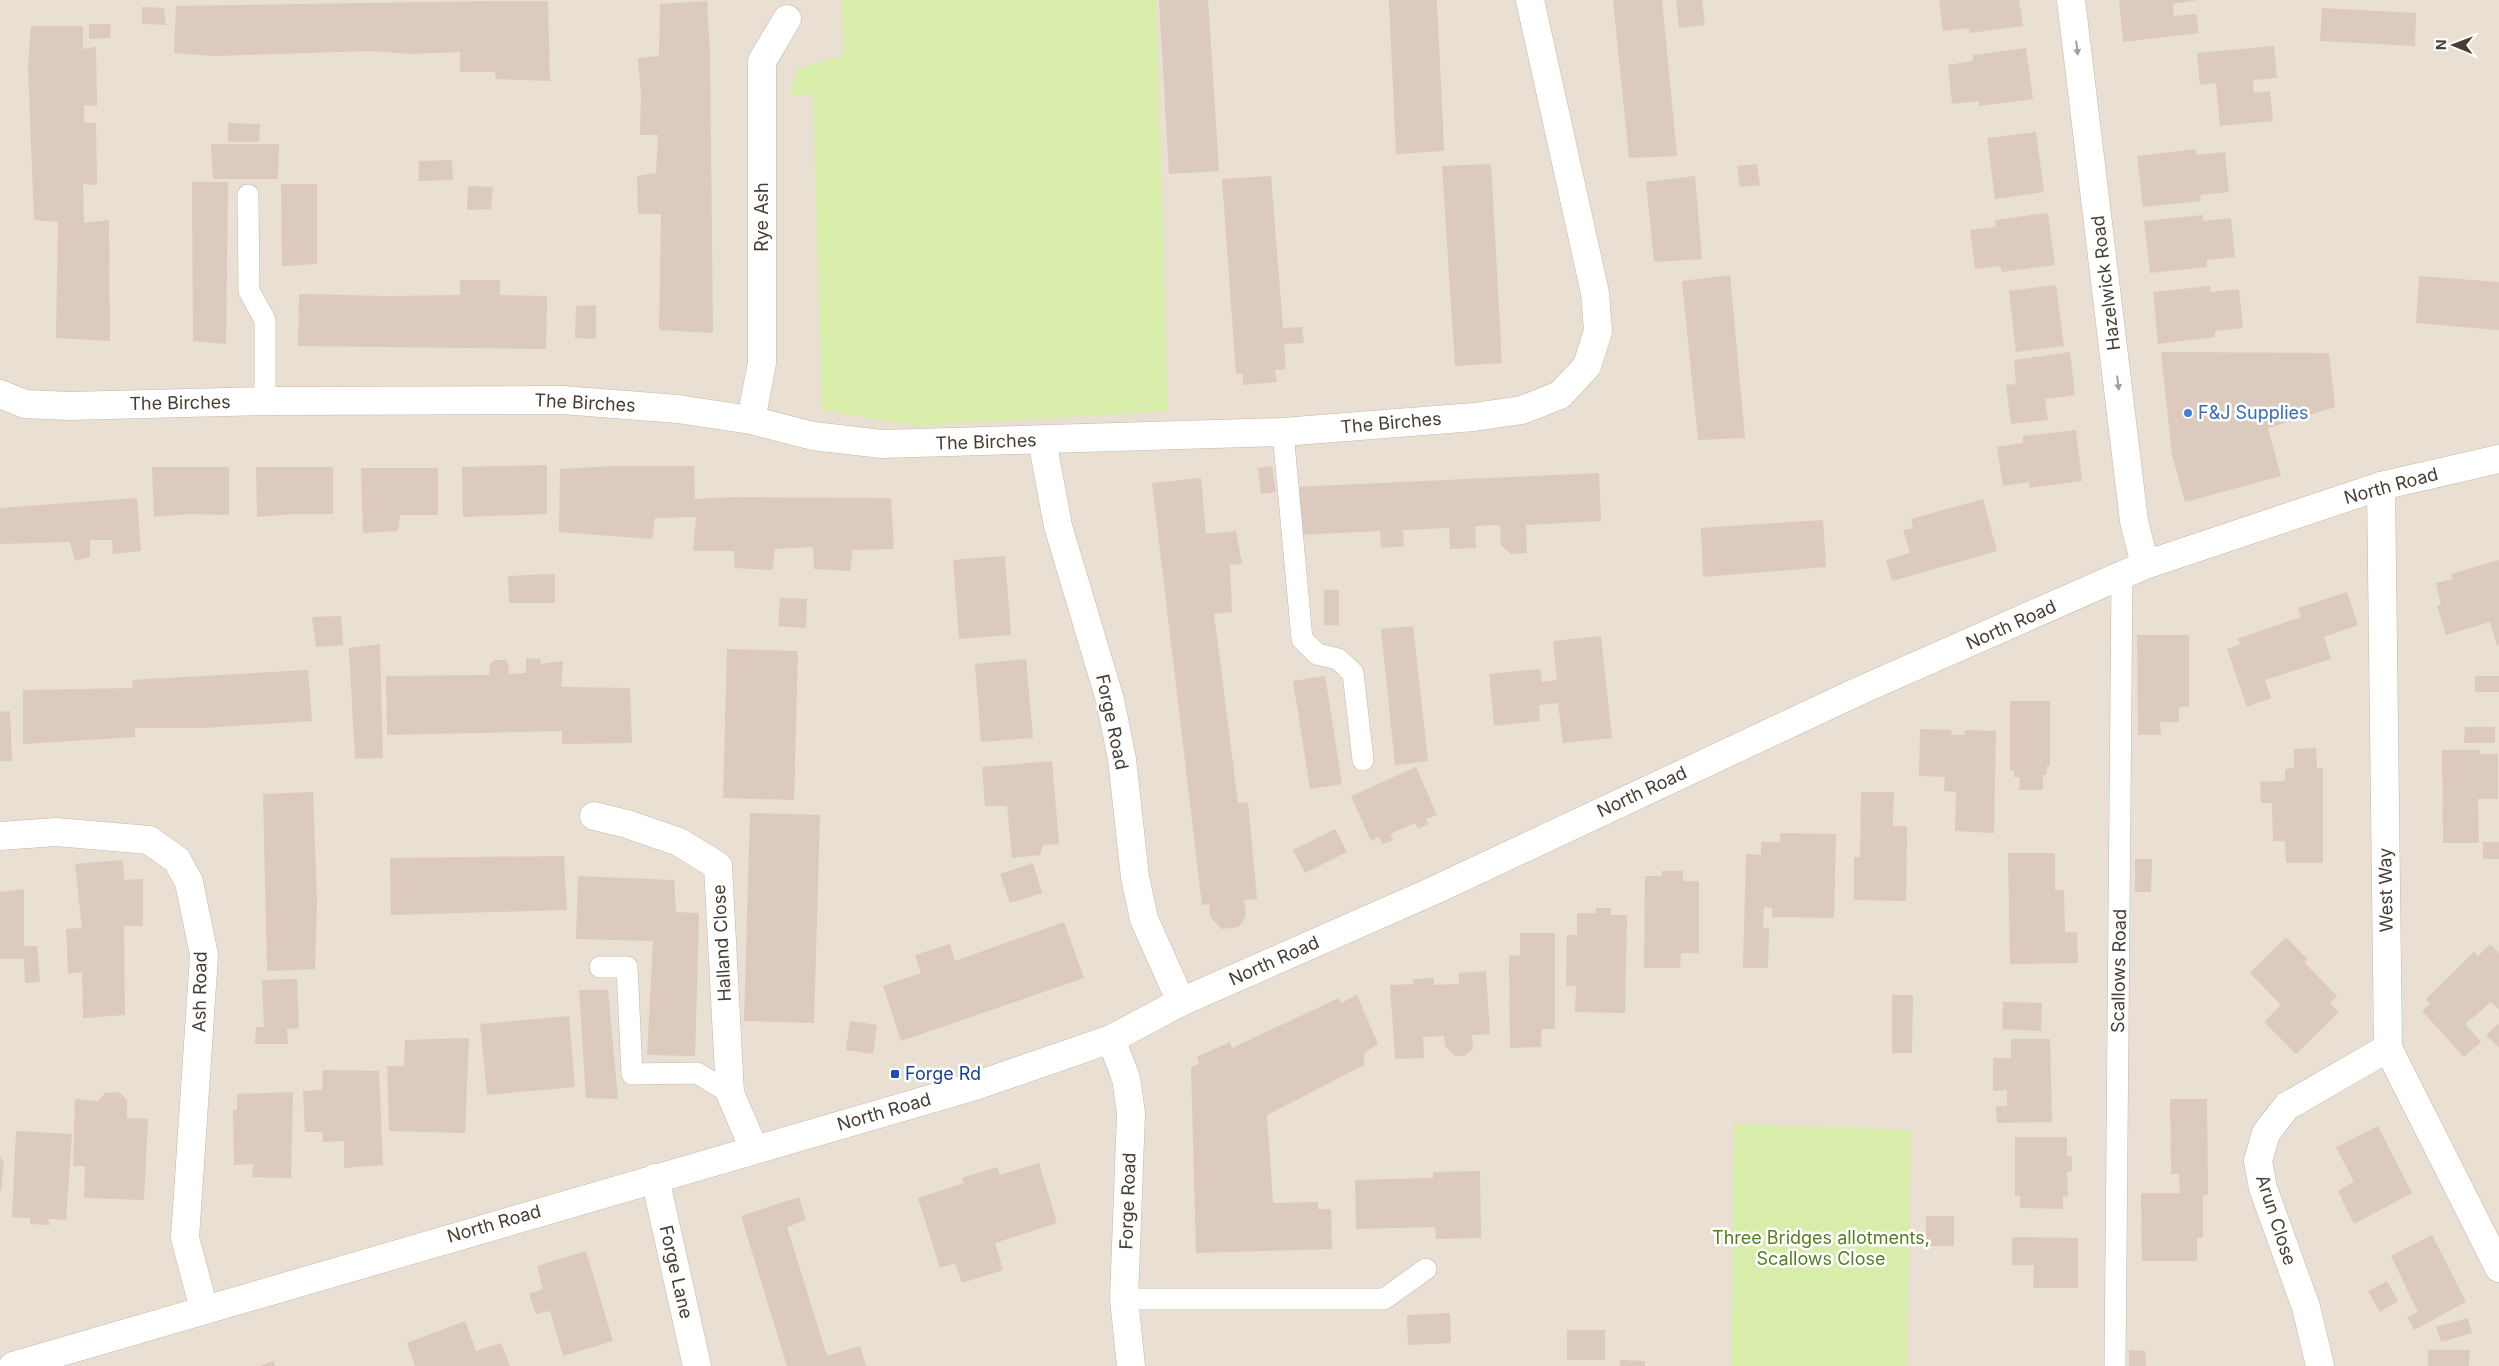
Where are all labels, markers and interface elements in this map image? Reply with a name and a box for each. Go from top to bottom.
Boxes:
north arrow [2429,20,2479,70]
text: N [2432,39,2449,50]
one-way arrow [2073,41,2081,57]
street label: Rye Ash [751,182,772,252]
street label: Hazelwick Road [2087,214,2124,352]
one-way arrow [2114,376,2122,392]
street label: The Birches [534,389,636,416]
street label: The Birches [129,391,231,414]
place label: F&J Supplies [2198,402,2309,423]
marker: F&J Supplies [2182,407,2194,419]
street label: The Birches [1340,408,1442,437]
street label: The Birches [935,429,1037,454]
street label: North Road [2342,463,2440,508]
street label: North Road [1962,595,2059,654]
street label: Forge Road [1092,672,1133,772]
street label: North Road [1594,762,1690,821]
street label: West Way [2374,848,2397,932]
street label: Halland Close [708,884,735,1002]
street label: Scallows Road [2107,909,2130,1033]
street label: North Road [1225,931,1322,990]
street label: Ash Road [188,951,211,1033]
place label: Forge Rd [905,1063,981,1084]
marker: Forge Rd [889,1068,901,1080]
street label: North Road [835,1088,933,1135]
street label: Forge Road [1115,1152,1140,1250]
street label: Arun Close [2252,1172,2301,1268]
street label: North Road [445,1200,543,1247]
street label: Forge Lane [656,1223,697,1321]
park label: Three Bridges allotments, Scallows Close [1712,1227,1930,1269]

